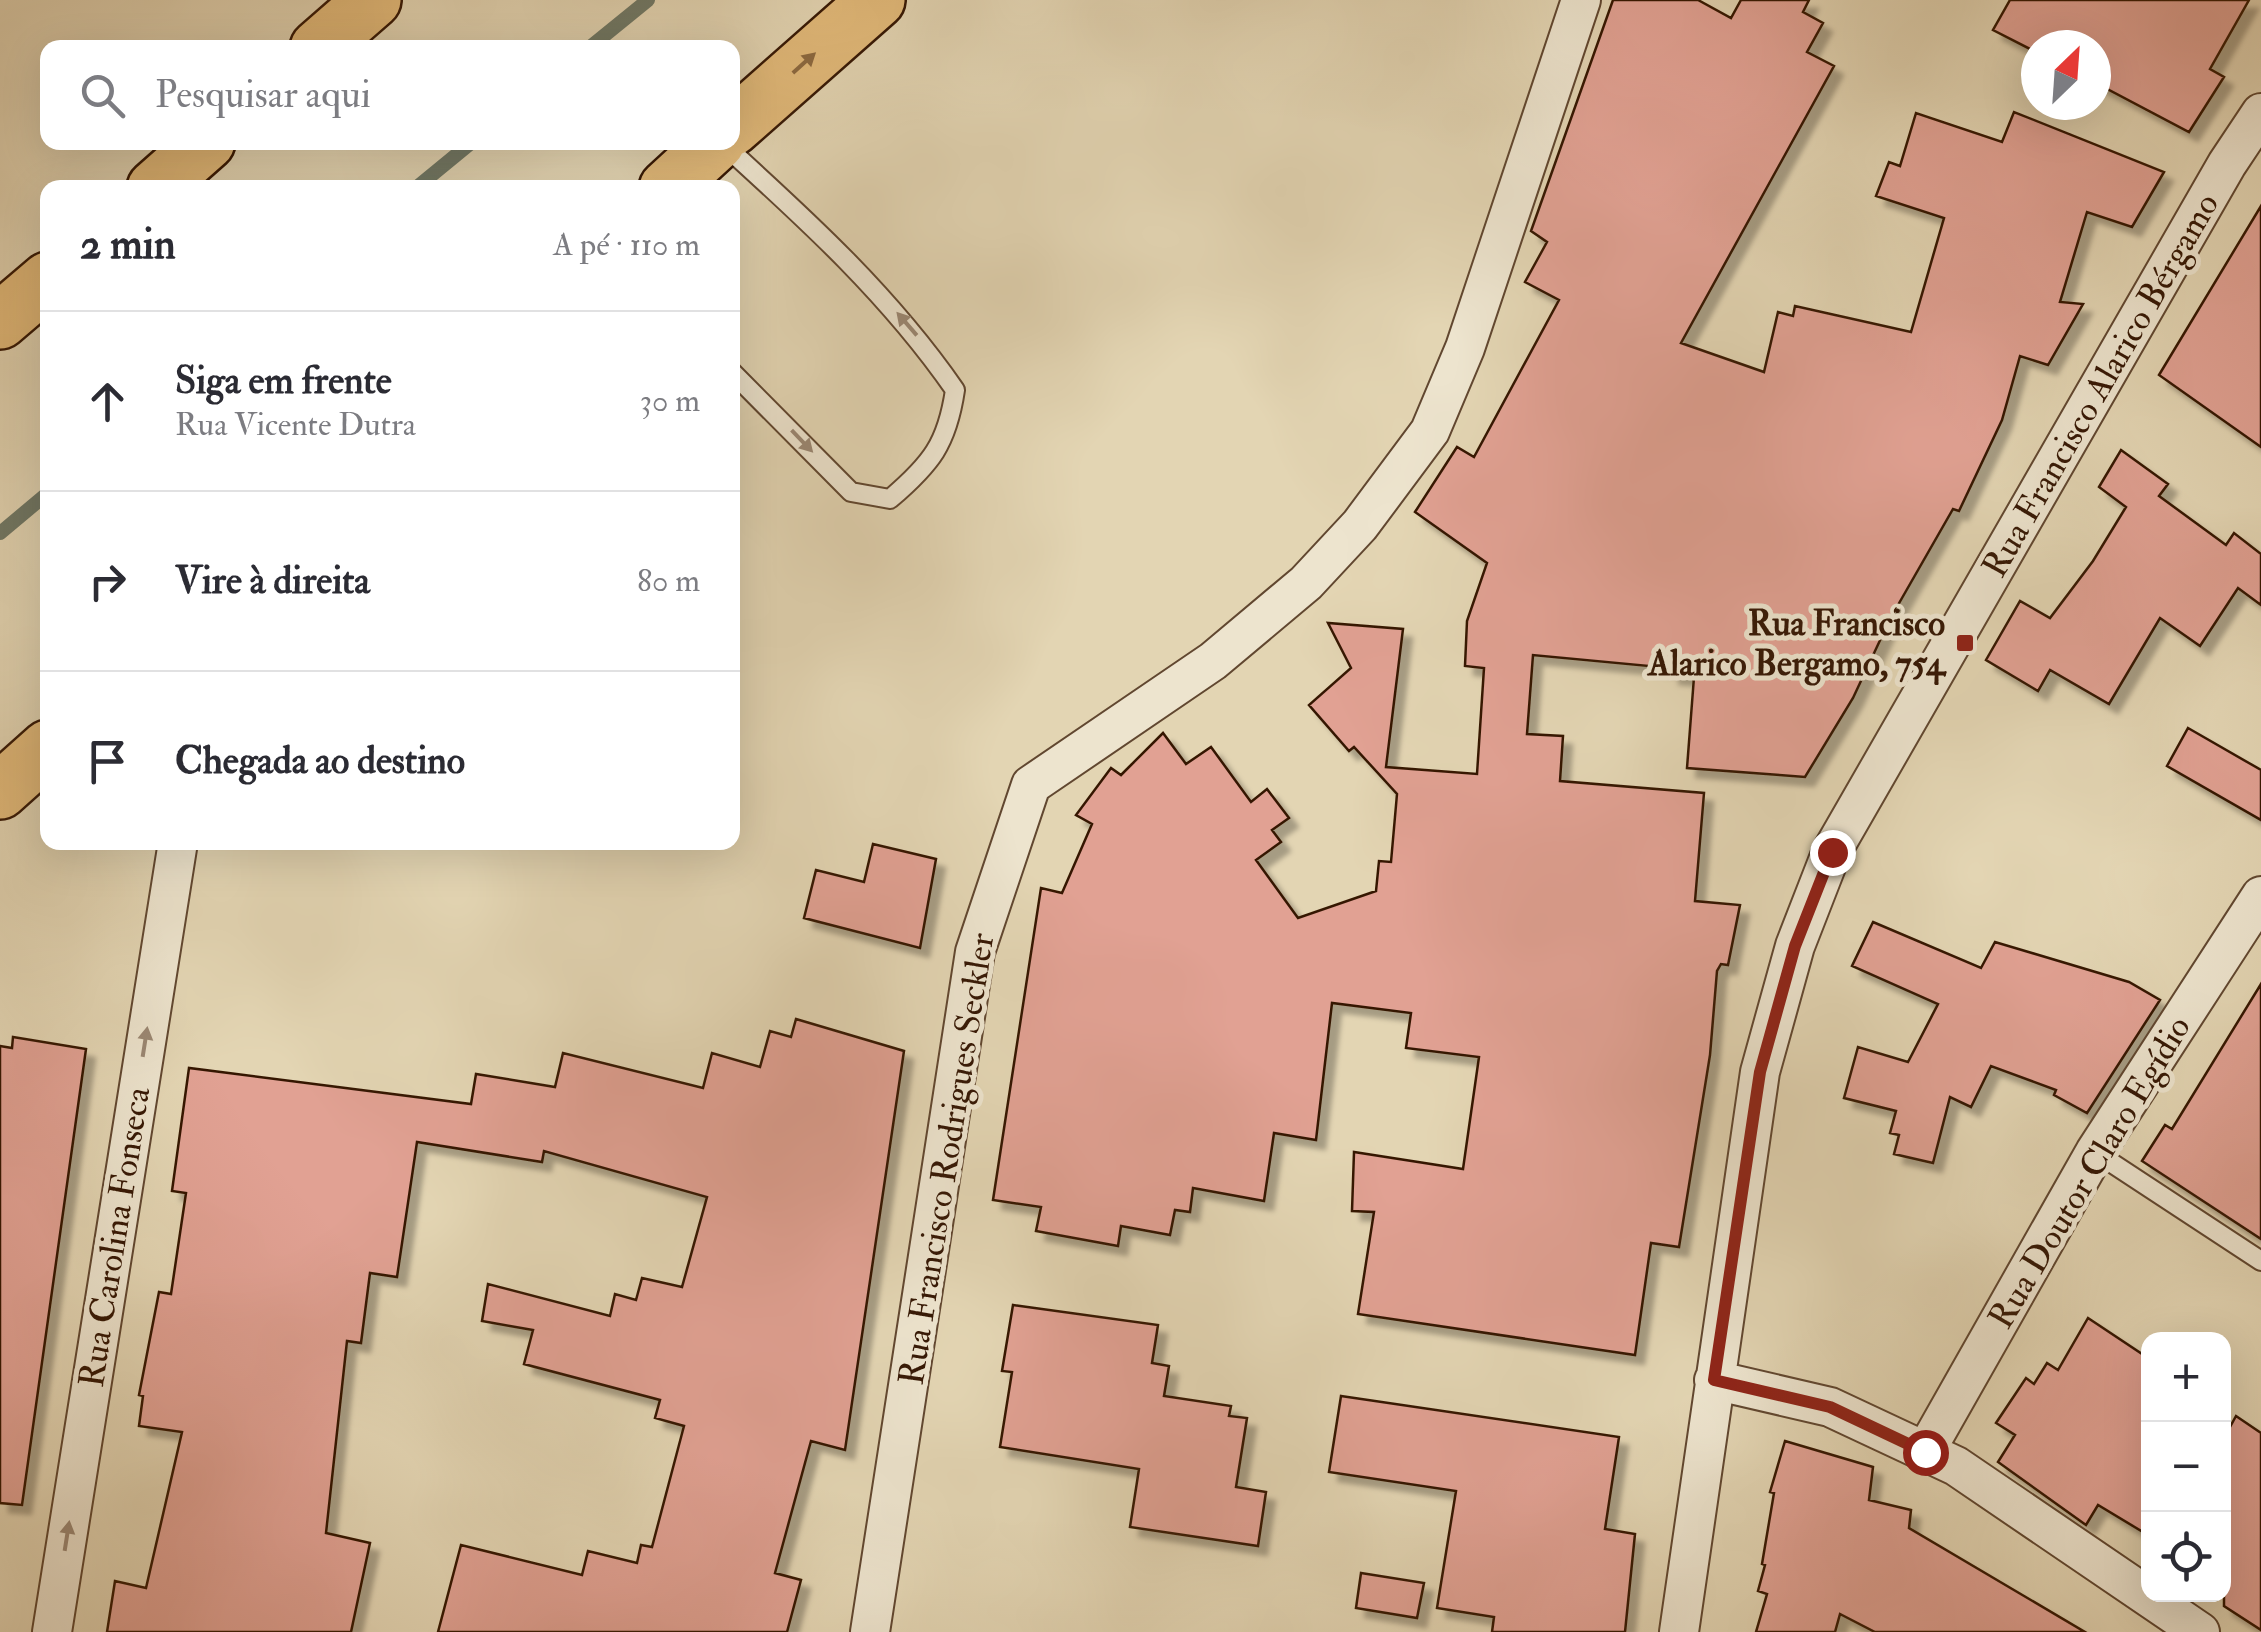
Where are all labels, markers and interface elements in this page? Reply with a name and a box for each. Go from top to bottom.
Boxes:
north arrow [2021,30,2111,120]
search box [40,40,740,150]
one-way arrow [791,53,816,75]
icon: search [75,68,130,123]
text: Pesquisar aqui [155,71,371,119]
street label: Rua Francisco Alarico Bérgamo [1973,185,2229,586]
text: 2 min [80,219,176,271]
text: A pé · 110 m [553,225,700,265]
one-way arrow [896,312,918,337]
text: Siga em frente [175,357,392,405]
icon: ahead [80,374,135,429]
text: 30 m [640,381,700,421]
text: Rua Vicente Dutra [175,405,416,445]
one-way arrow [790,428,813,452]
icon: right [80,554,135,609]
text: Vire à direita [175,557,370,605]
text: 80 m [637,561,700,601]
place label: Rua Francisco Alarico Bergamo, 754 [1646,602,1947,686]
marker: Rua Francisco Alarico Bergamo, 754 [1954,632,1976,654]
icon: arrive [80,734,135,789]
text: Chegada ao destino [175,737,465,785]
route end [1810,830,1856,876]
street label: Rua Francisco Rodrigues Seckler [890,930,1004,1388]
street label: Rua Doutor Claro Egídio [1979,1008,2201,1337]
one-way arrow [137,1025,153,1057]
street label: Rua Carolina Fonseca [70,1083,161,1390]
map controls [2141,1332,2231,1602]
button: + [2141,1332,2231,1422]
button: − [2141,1422,2231,1512]
route start [1903,1430,1949,1476]
button: locate [2141,1512,2231,1602]
one-way arrow [60,1519,76,1551]

